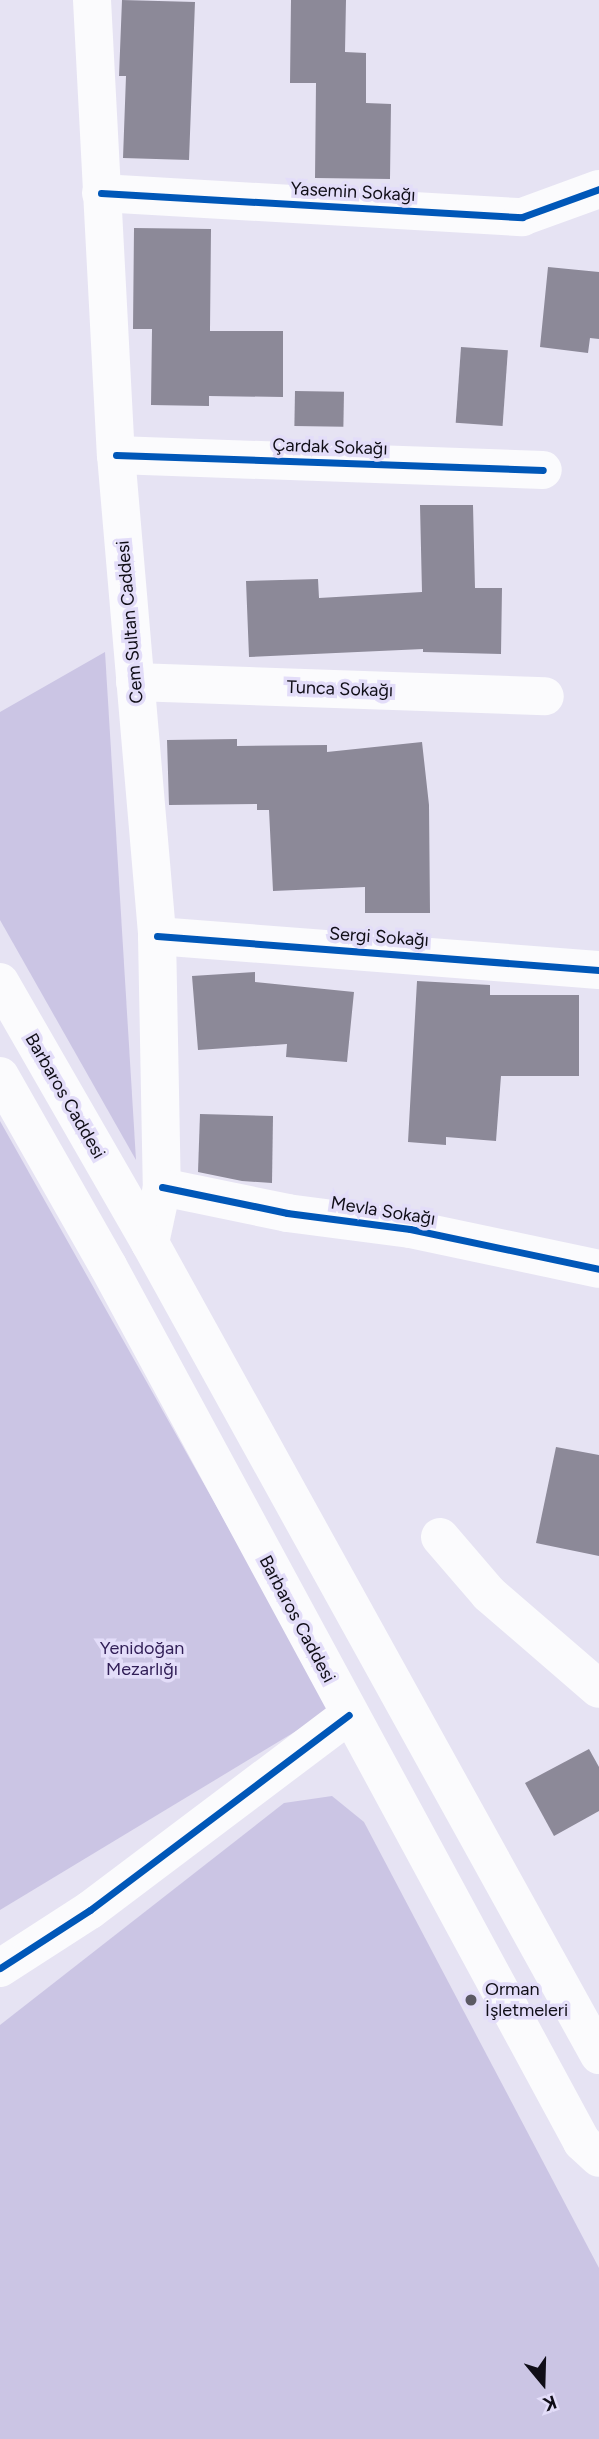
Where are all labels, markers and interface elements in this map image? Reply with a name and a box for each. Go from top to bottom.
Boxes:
street label: Yasemin Sokağı [290,178,416,206]
street label: Çardak Sokağı [272,434,388,460]
street label: Cem Sultan Caddesi [112,540,148,704]
street label: Tunca Sokağı [286,676,394,702]
street label: Sergi Sokağı [328,923,430,951]
street label: Barbaros Caddesi [20,1030,110,1162]
street label: Mevla Sokağı [329,1192,437,1230]
street label: Barbaros Caddesi [254,1552,340,1686]
park label: Yenidoğan Mezarlığı [100,1638,184,1680]
place label: Orman İşletmeleri [485,1979,568,2022]
marker: Orman İşletmeleri [463,1992,479,2008]
north arrow [508,2348,578,2418]
text: K [540,2390,560,2416]

